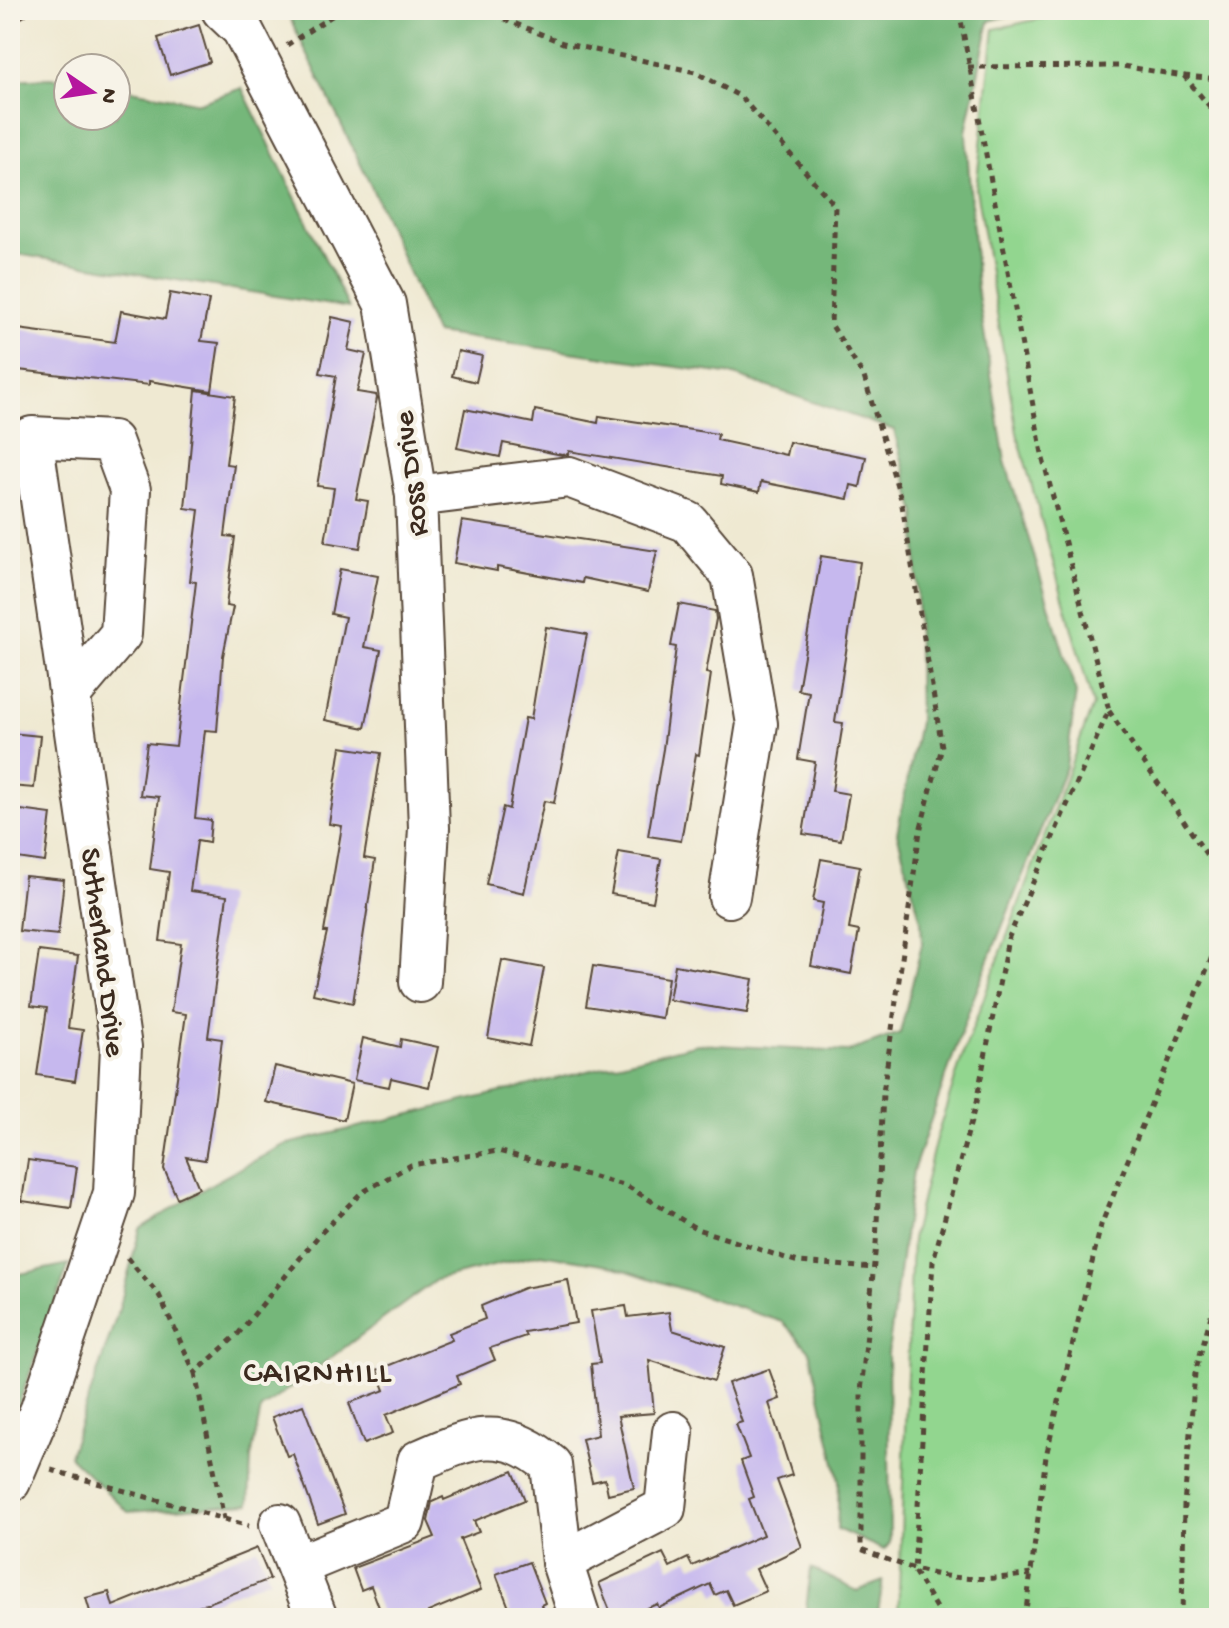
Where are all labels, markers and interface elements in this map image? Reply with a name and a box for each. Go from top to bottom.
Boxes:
north arrow [52,52,132,132]
text: N [93,86,122,106]
street label: Ross Drive [388,408,439,538]
street label: Sutherland Drive [70,846,131,1059]
district label: CAIRNHILL [244,1356,392,1394]

